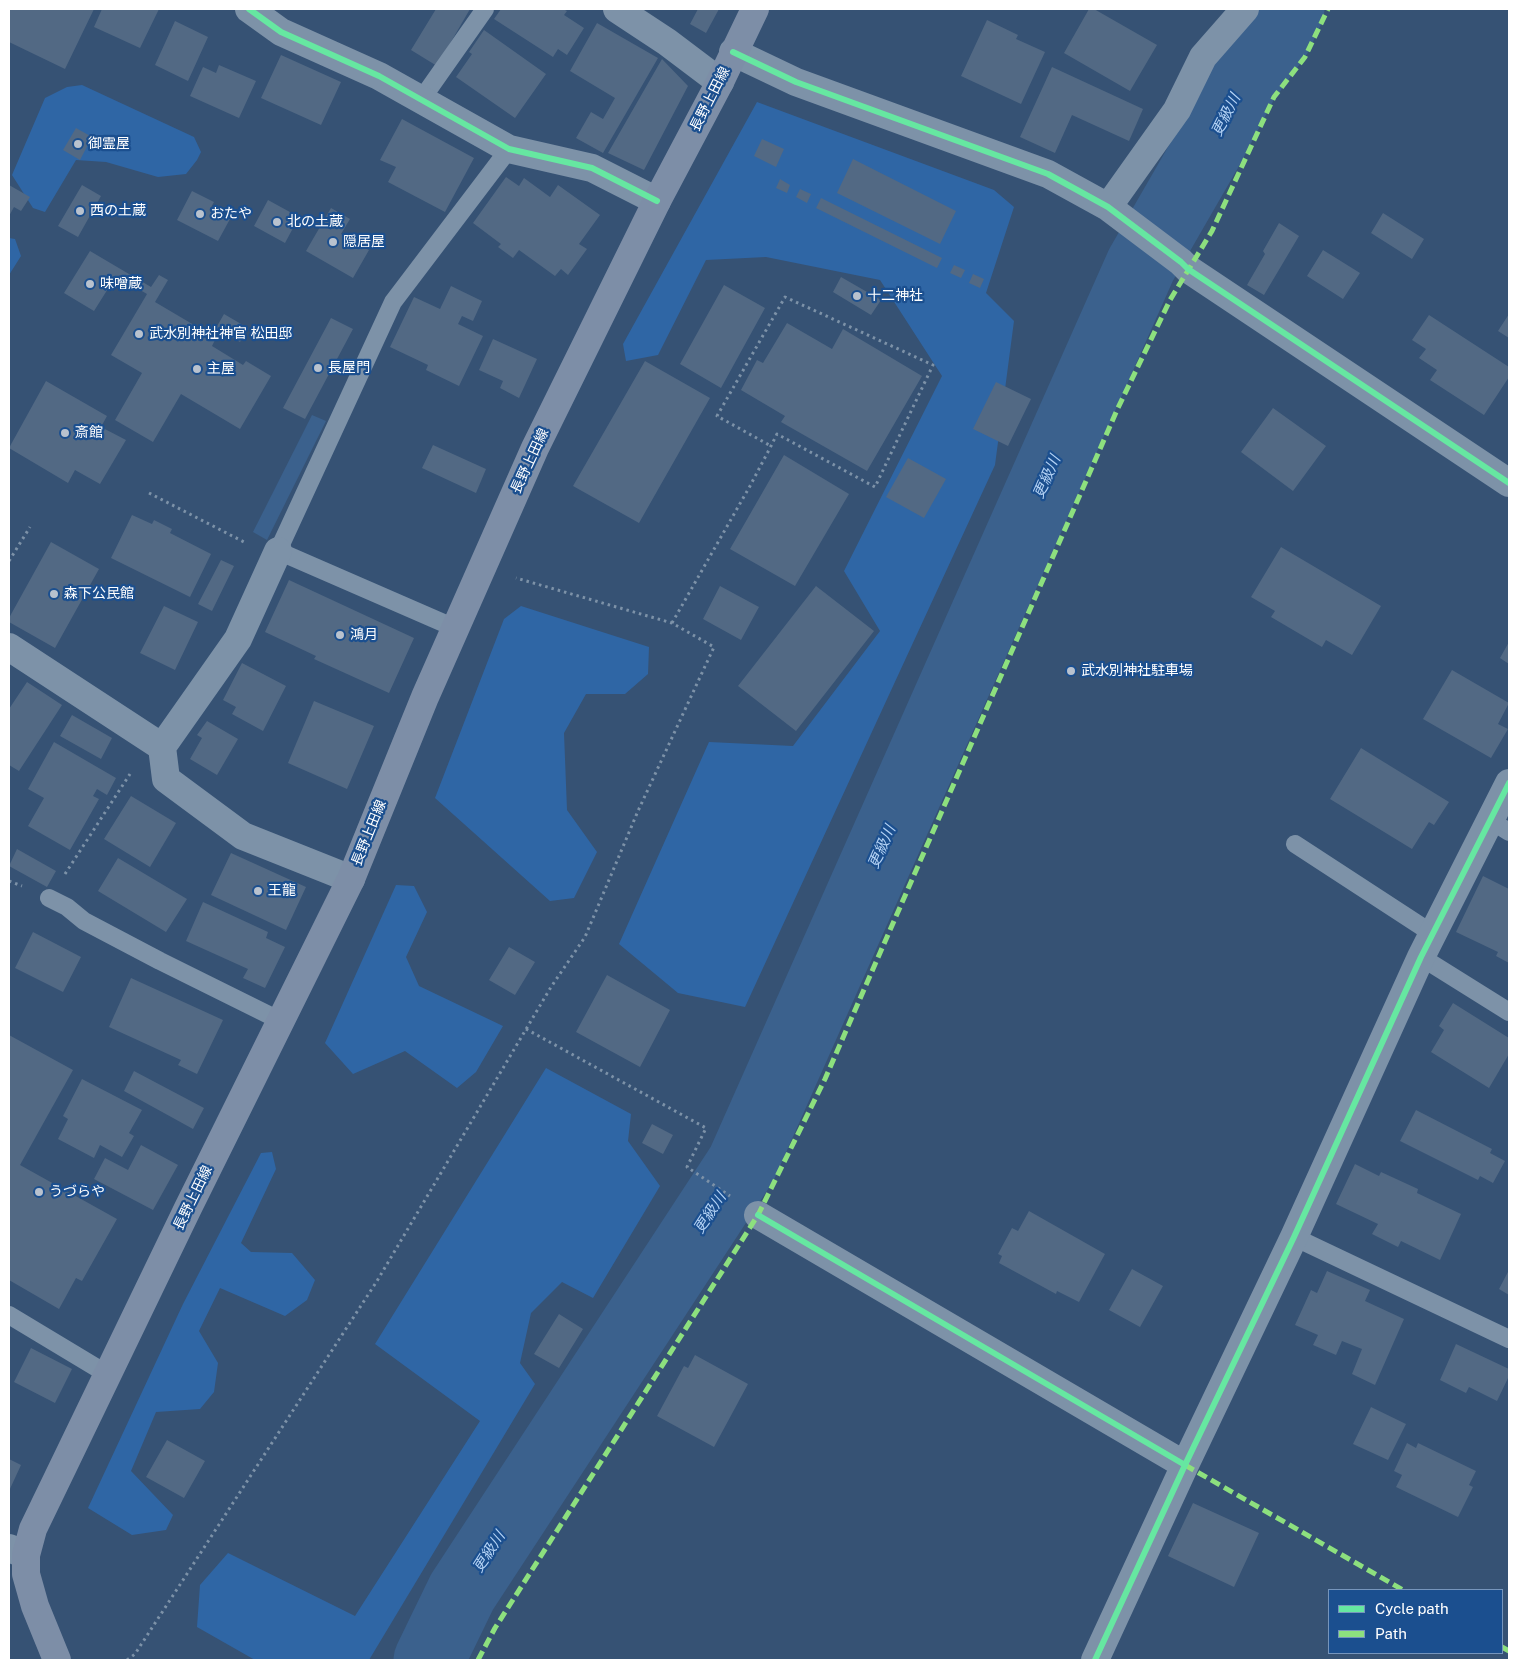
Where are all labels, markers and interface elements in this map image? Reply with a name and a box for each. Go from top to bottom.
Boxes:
street label: 長野上田線 [687,64,733,134]
water label: 更級川 [1208,91,1244,139]
place label: 御霊屋 [88,136,130,152]
marker: 御霊屋 [72,138,84,150]
place label: 西の土蔵 [90,203,146,219]
marker: 西の土蔵 [74,205,86,217]
place label: おたや [210,206,252,222]
marker: おたや [194,208,206,220]
place label: 北の土蔵 [287,214,343,230]
marker: 北の土蔵 [271,216,283,228]
place label: 隠居屋 [343,234,385,250]
marker: 隠居屋 [327,236,339,248]
place label: 味噌蔵 [100,276,142,292]
marker: 味噌蔵 [84,278,96,290]
place label: 十二神社 [867,288,923,304]
marker: 十二神社 [851,290,863,302]
place label: 武水別神社神官 松田邸 [149,326,292,342]
marker: 武水別神社神官 松田邸 [133,328,145,340]
place label: 長屋門 [328,360,370,376]
place label: 主屋 [207,361,235,377]
marker: 長屋門 [312,362,324,374]
marker: 主屋 [191,363,203,375]
place label: 斎館 [75,425,103,441]
street label: 長野上田線 [508,426,552,496]
marker: 斎館 [59,427,71,439]
water label: 更級川 [1030,453,1064,501]
place label: 森下公民館 [64,586,134,602]
marker: 森下公民館 [48,588,60,600]
place label: 鴻月 [350,627,378,643]
marker: 鴻月 [334,629,346,641]
place label: 武水別神社駐車場 [1081,663,1193,679]
marker: 武水別神社駐車場 [1065,665,1077,677]
street label: 長野上田線 [348,797,390,869]
water label: 更級川 [865,823,899,871]
place label: 王龍 [268,883,296,899]
marker: 王龍 [252,885,264,897]
street label: 長野上田線 [170,1163,216,1233]
place label: うづらや [49,1184,105,1200]
marker: うづらや [33,1186,45,1198]
water label: 更級川 [690,1189,730,1237]
water label: 更級川 [469,1528,509,1576]
legend [1328,1589,1503,1654]
text: Cycle path [1375,1600,1449,1617]
text: Path [1375,1625,1407,1642]

